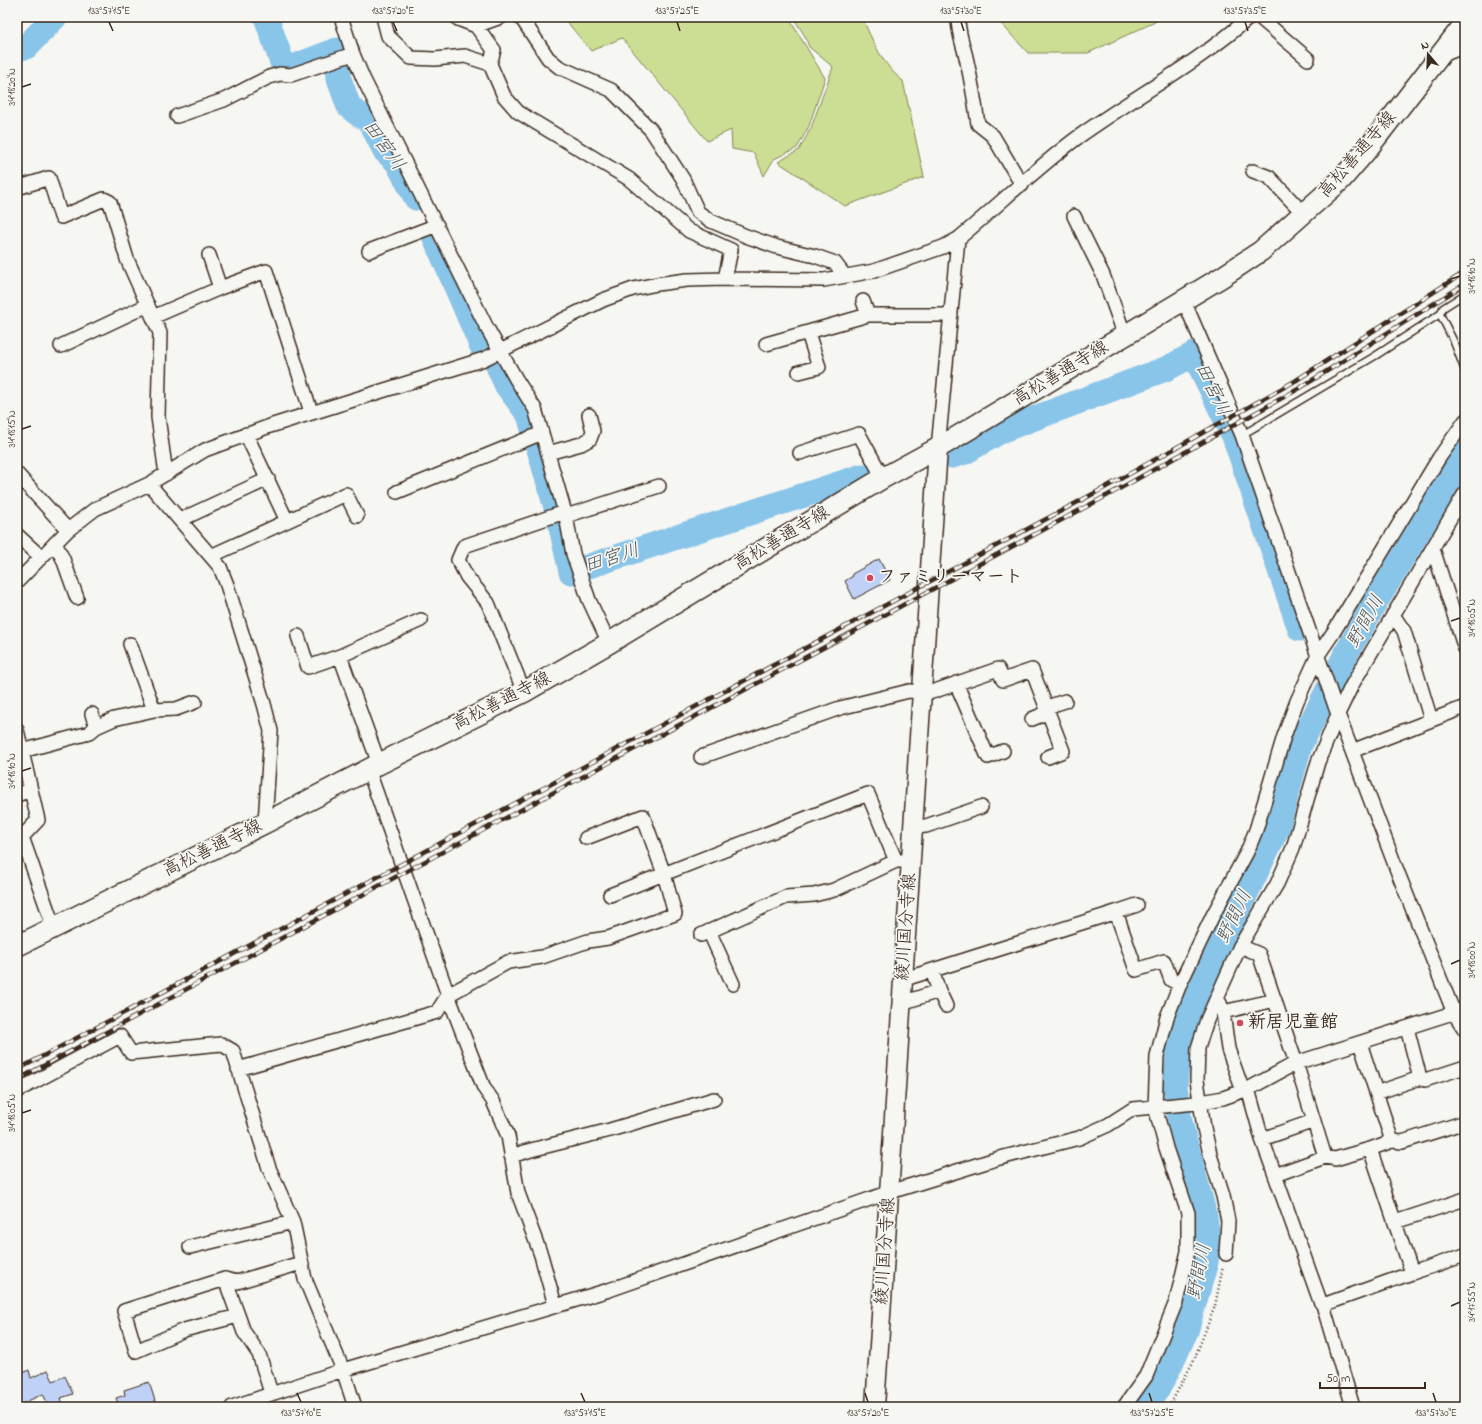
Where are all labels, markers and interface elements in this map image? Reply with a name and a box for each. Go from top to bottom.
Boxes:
text: 133°57'15"E [88,4,130,19]
text: 133°57'20"E [372,4,414,19]
text: 133°57'25"E [655,4,699,19]
text: 133°57'30"E [940,4,982,19]
text: 133°57'35"E [1223,4,1267,19]
north arrow [1408,34,1448,74]
text: N [1419,37,1431,54]
text: 34°18'20"N [5,68,20,106]
street label: 高松善通寺線 [1313,106,1403,204]
water label: 田宮川 [355,115,411,177]
text: 34°18'10"N [1465,258,1480,294]
street label: 高松善通寺線 [1008,335,1114,413]
water label: 田宮川 [1187,358,1237,422]
text: 34°18'15"N [5,410,20,447]
street label: 高松善通寺線 [729,500,835,578]
water label: 田宮川 [581,537,643,581]
place label: ファミリーマート [878,565,1023,591]
marker: ファミリーマート [865,573,875,583]
water label: 野間川 [1340,591,1392,653]
text: 34°18'05"N [1465,599,1480,637]
street label: 高松善通寺線 [448,666,556,738]
text: 34°18'10"N [5,753,20,789]
street label: 高松善通寺線 [159,814,267,884]
street label: 綾川国分寺線 [890,872,924,982]
water label: 野間川 [1210,885,1260,949]
text: 34°18'00"N [1465,941,1480,978]
place label: 新居児童館 [1248,1010,1338,1036]
marker: 新居児童館 [1235,1018,1245,1028]
text: 34°18'05"N [5,1094,20,1132]
street label: 綾川国分寺線 [869,1196,903,1306]
water label: 野間川 [1181,1241,1219,1303]
text: 34°17'55"N [1465,1282,1480,1322]
scale bar [1320,1364,1425,1390]
text: 50 m [1326,1370,1350,1388]
text: 133°57'10"E [281,1406,321,1421]
text: 133°57'15"E [564,1406,606,1421]
text: 133°57'20"E [847,1406,889,1421]
text: 133°57'25"E [1130,1406,1174,1421]
text: 133°57'30"E [1415,1406,1457,1421]

